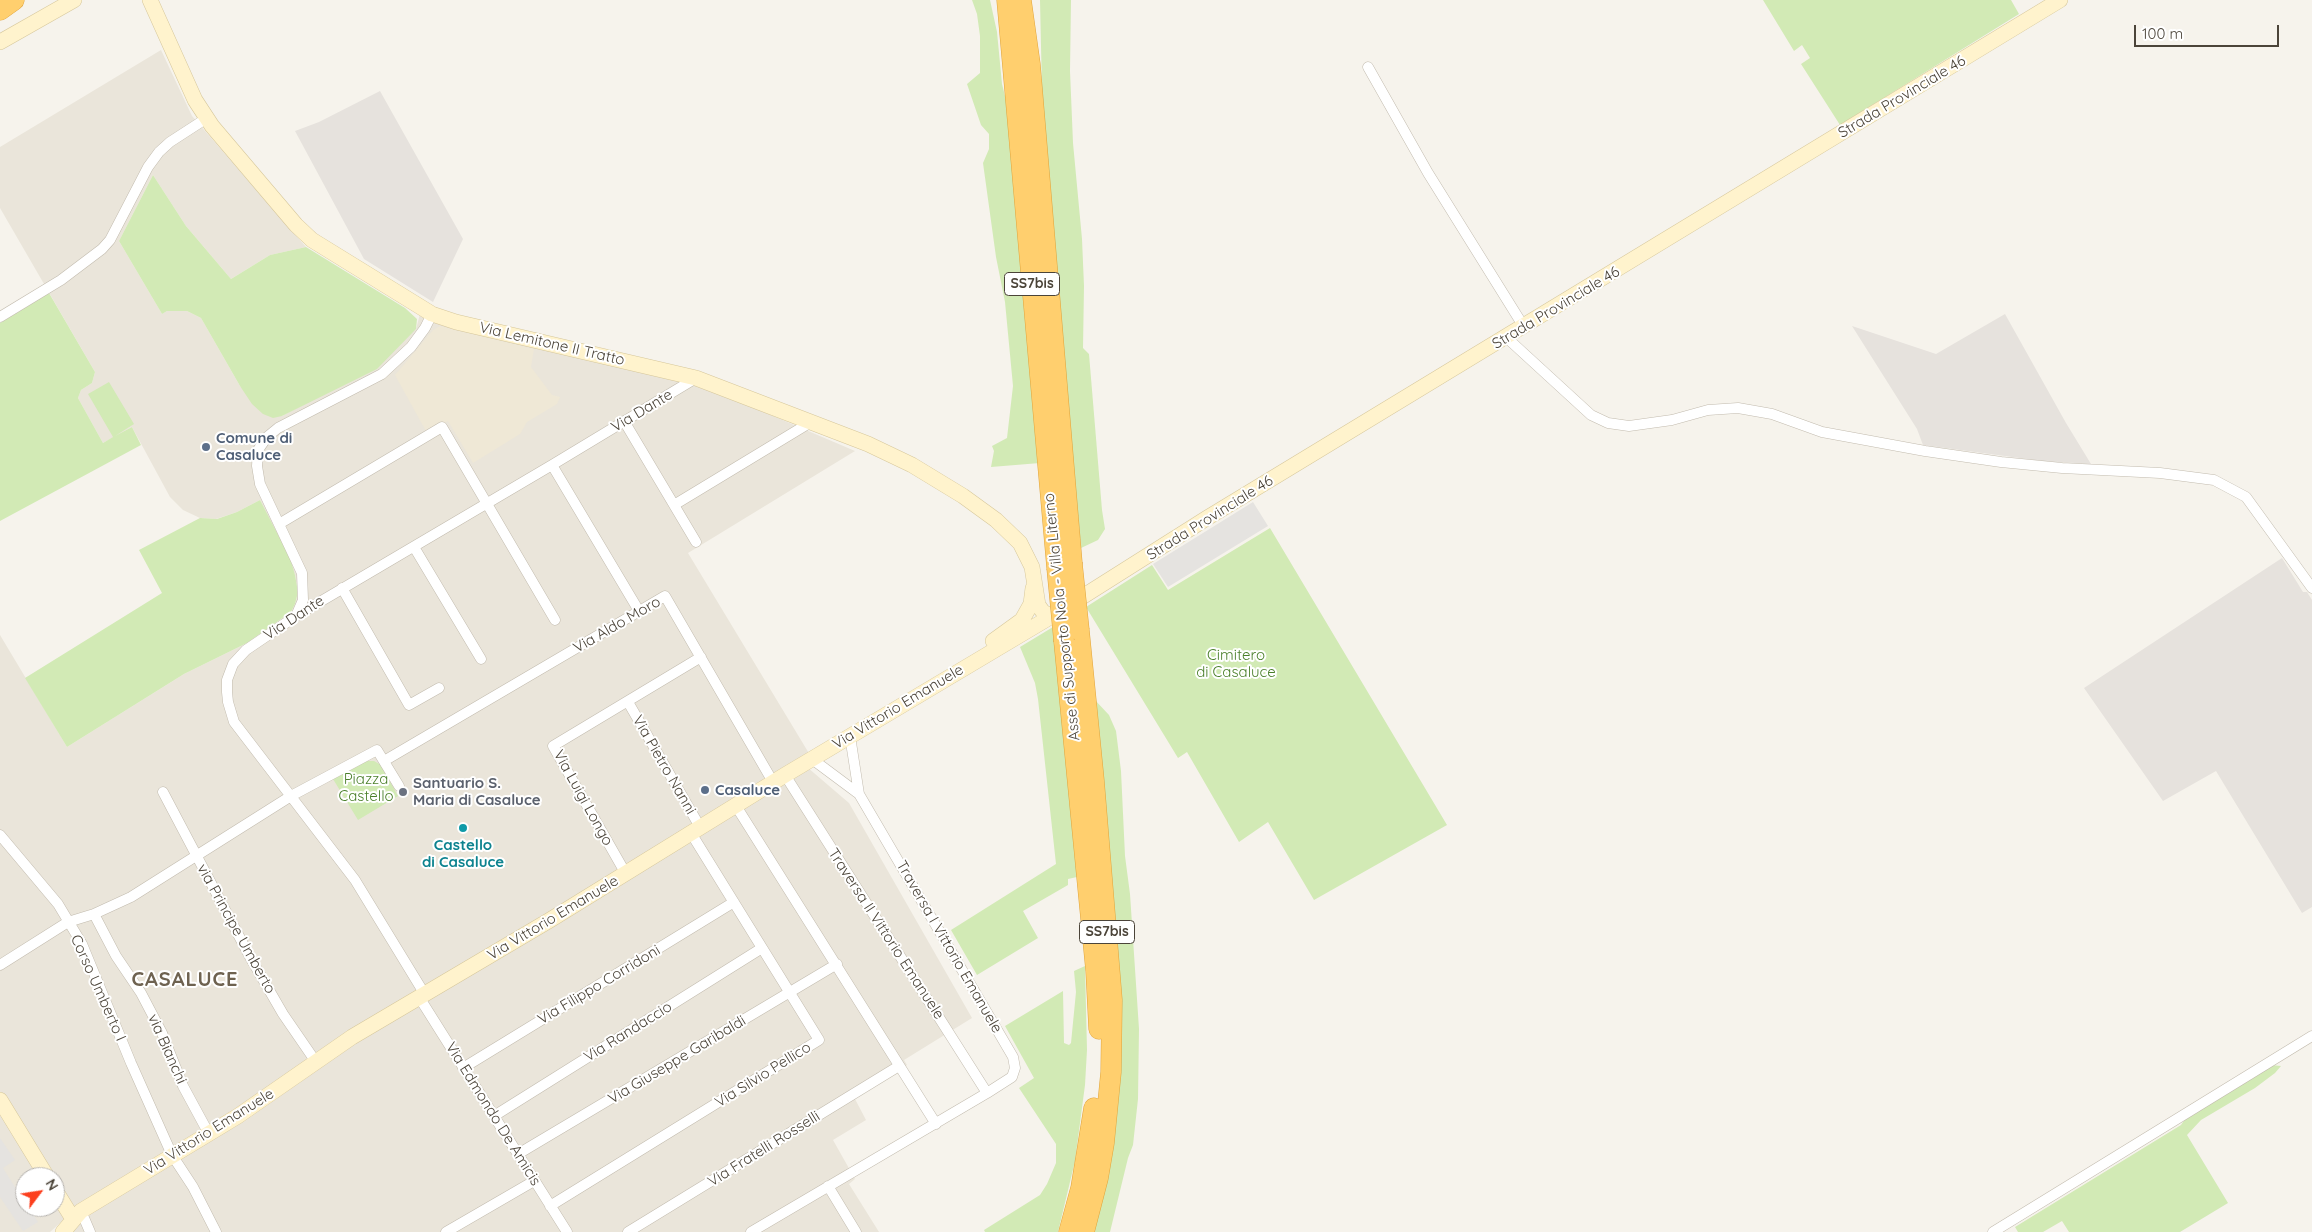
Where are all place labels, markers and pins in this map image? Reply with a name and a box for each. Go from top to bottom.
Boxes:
place label: Comune di Casaluce [216,429,292,464]
marker: Comune di Casaluce [200,441,212,453]
place label: Santuario S. Maria di Casaluce [413,774,541,809]
place label: Casaluce [715,781,780,799]
marker: Casaluce [699,784,711,796]
marker: Santuario S. Maria di Casaluce [397,786,409,798]
marker: Castello di Casaluce [457,822,469,834]
place label: Castello di Casaluce [422,836,504,871]

